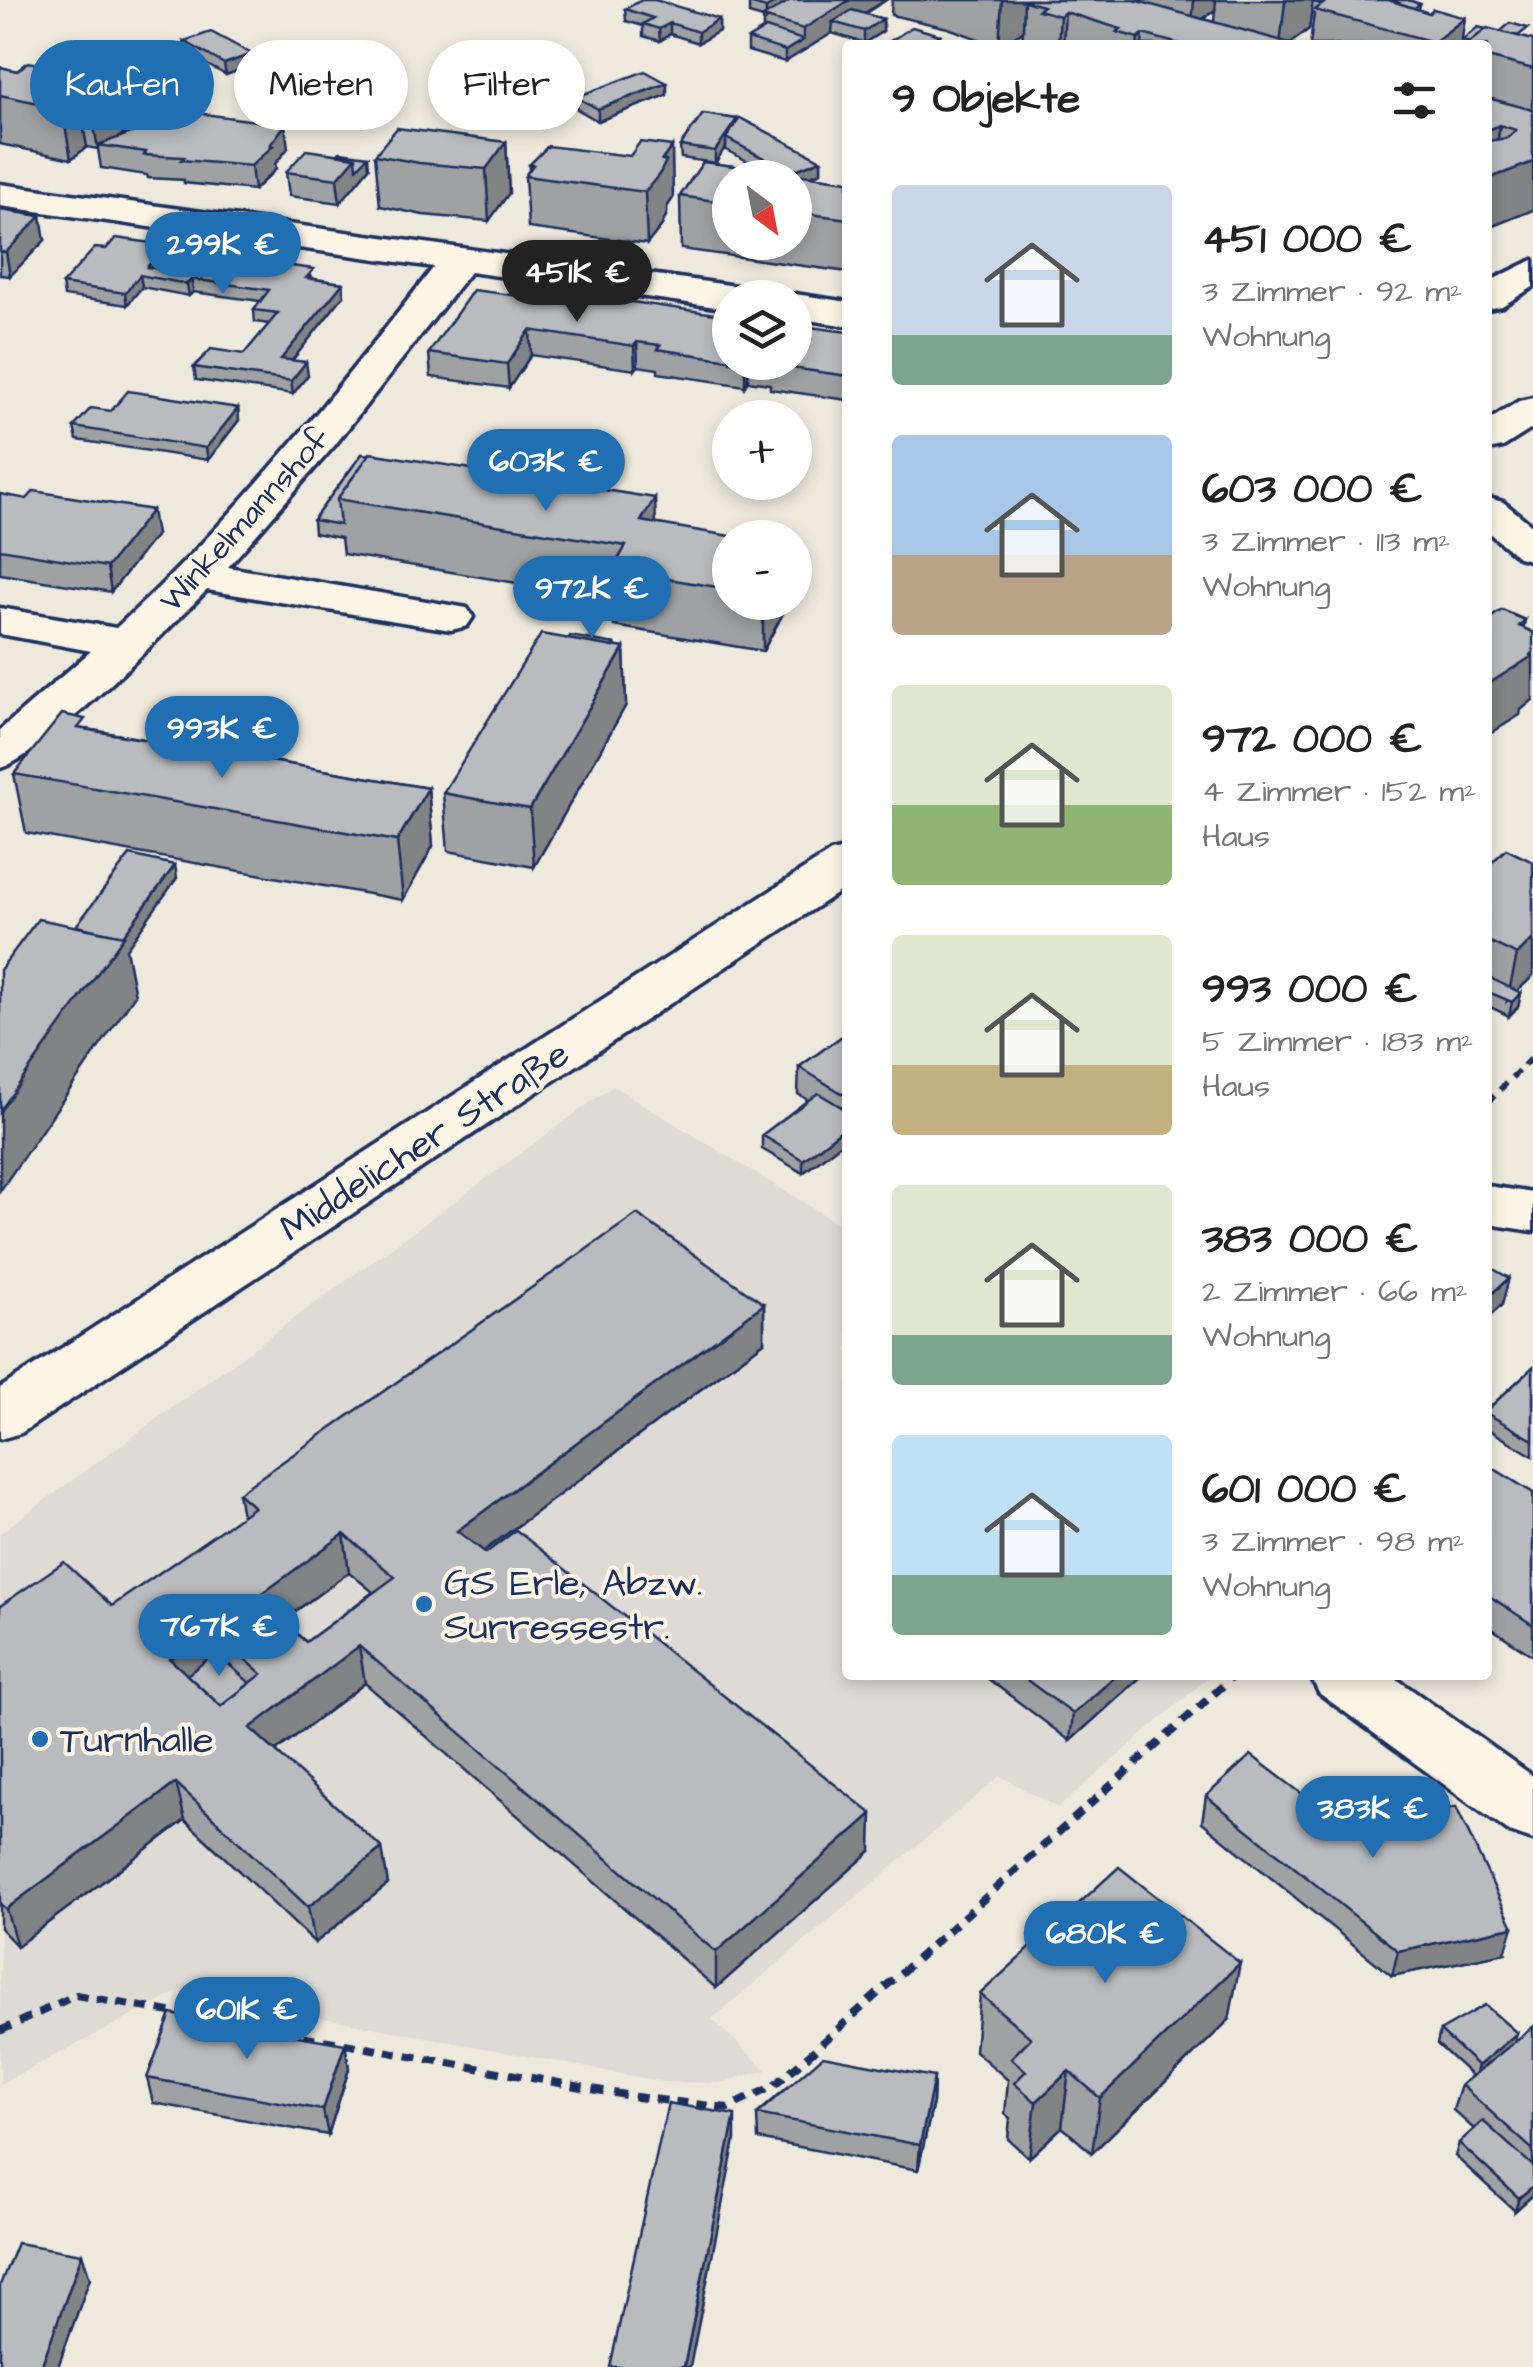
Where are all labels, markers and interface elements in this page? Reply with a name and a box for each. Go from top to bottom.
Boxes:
chip: Kaufen [30,40,214,130]
chip: Mieten [234,40,408,130]
chip: Filter [428,40,585,130]
text: 9 Objekte [892,71,1080,129]
icon: filters [1387,73,1442,128]
north arrow [712,160,812,260]
map controls [712,160,812,620]
text: 451 000 € [1202,211,1412,269]
pin: 299K € [142,212,304,297]
text: 299K € [167,222,279,267]
icon: home [972,225,1092,345]
pin: 451K € [496,240,658,325]
text: 451K € [524,250,630,295]
text: 3 Zimmer · 92 m² [1202,269,1462,314]
button: layers [712,280,812,380]
text: Wohnung [1202,314,1331,359]
button: + [712,400,812,500]
street label: Winkelmannshof [150,418,340,622]
pin: 603K € [465,429,627,514]
text: 603K € [489,439,603,484]
text: 603 000 € [1202,461,1423,519]
icon: home [972,475,1092,595]
text: 3 Zimmer · 113 m² [1202,519,1450,564]
button: − [712,520,812,620]
pin: 972K € [511,556,673,641]
text: Wohnung [1202,564,1331,609]
text: 972K € [535,566,649,611]
pin: 993K € [141,696,303,781]
text: 993K € [167,706,277,751]
text: 972 000 € [1202,711,1422,769]
icon: home [972,725,1092,845]
text: 4 Zimmer · 152 m² [1202,769,1476,814]
text: Haus [1202,814,1270,859]
text: 993 000 € [1202,961,1418,1019]
icon: home [972,975,1092,1095]
text: 5 Zimmer · 183 m² [1202,1019,1473,1064]
street label: Middelicher Straße [270,1028,580,1255]
text: Haus [1202,1064,1270,1109]
text: 383 000 € [1202,1211,1418,1269]
icon: home [972,1225,1092,1345]
text: 2 Zimmer · 66 m² [1202,1269,1468,1314]
text: Wohnung [1202,1314,1331,1359]
text: 601 000 € [1202,1461,1407,1519]
icon: home [972,1475,1092,1595]
text: 3 Zimmer · 98 m² [1202,1519,1465,1564]
place label: GS Erle, Abzw. Surressestr. [444,1558,702,1654]
text: Wohnung [1202,1564,1331,1609]
marker: GS Erle, Abzw. Surressestr. [413,1593,435,1615]
pin: 767K € [138,1594,300,1679]
text: 767K € [160,1604,278,1649]
place label: Turnhalle [60,1715,214,1767]
marker: Turnhalle [29,1728,51,1750]
pin: 383K € [1292,1776,1454,1861]
text: 383K € [1318,1786,1428,1831]
pin: 680K € [1024,1901,1186,1986]
text: 680K € [1046,1911,1164,1956]
pin: 601K € [166,1977,328,2062]
text: 601K € [196,1987,298,2032]

